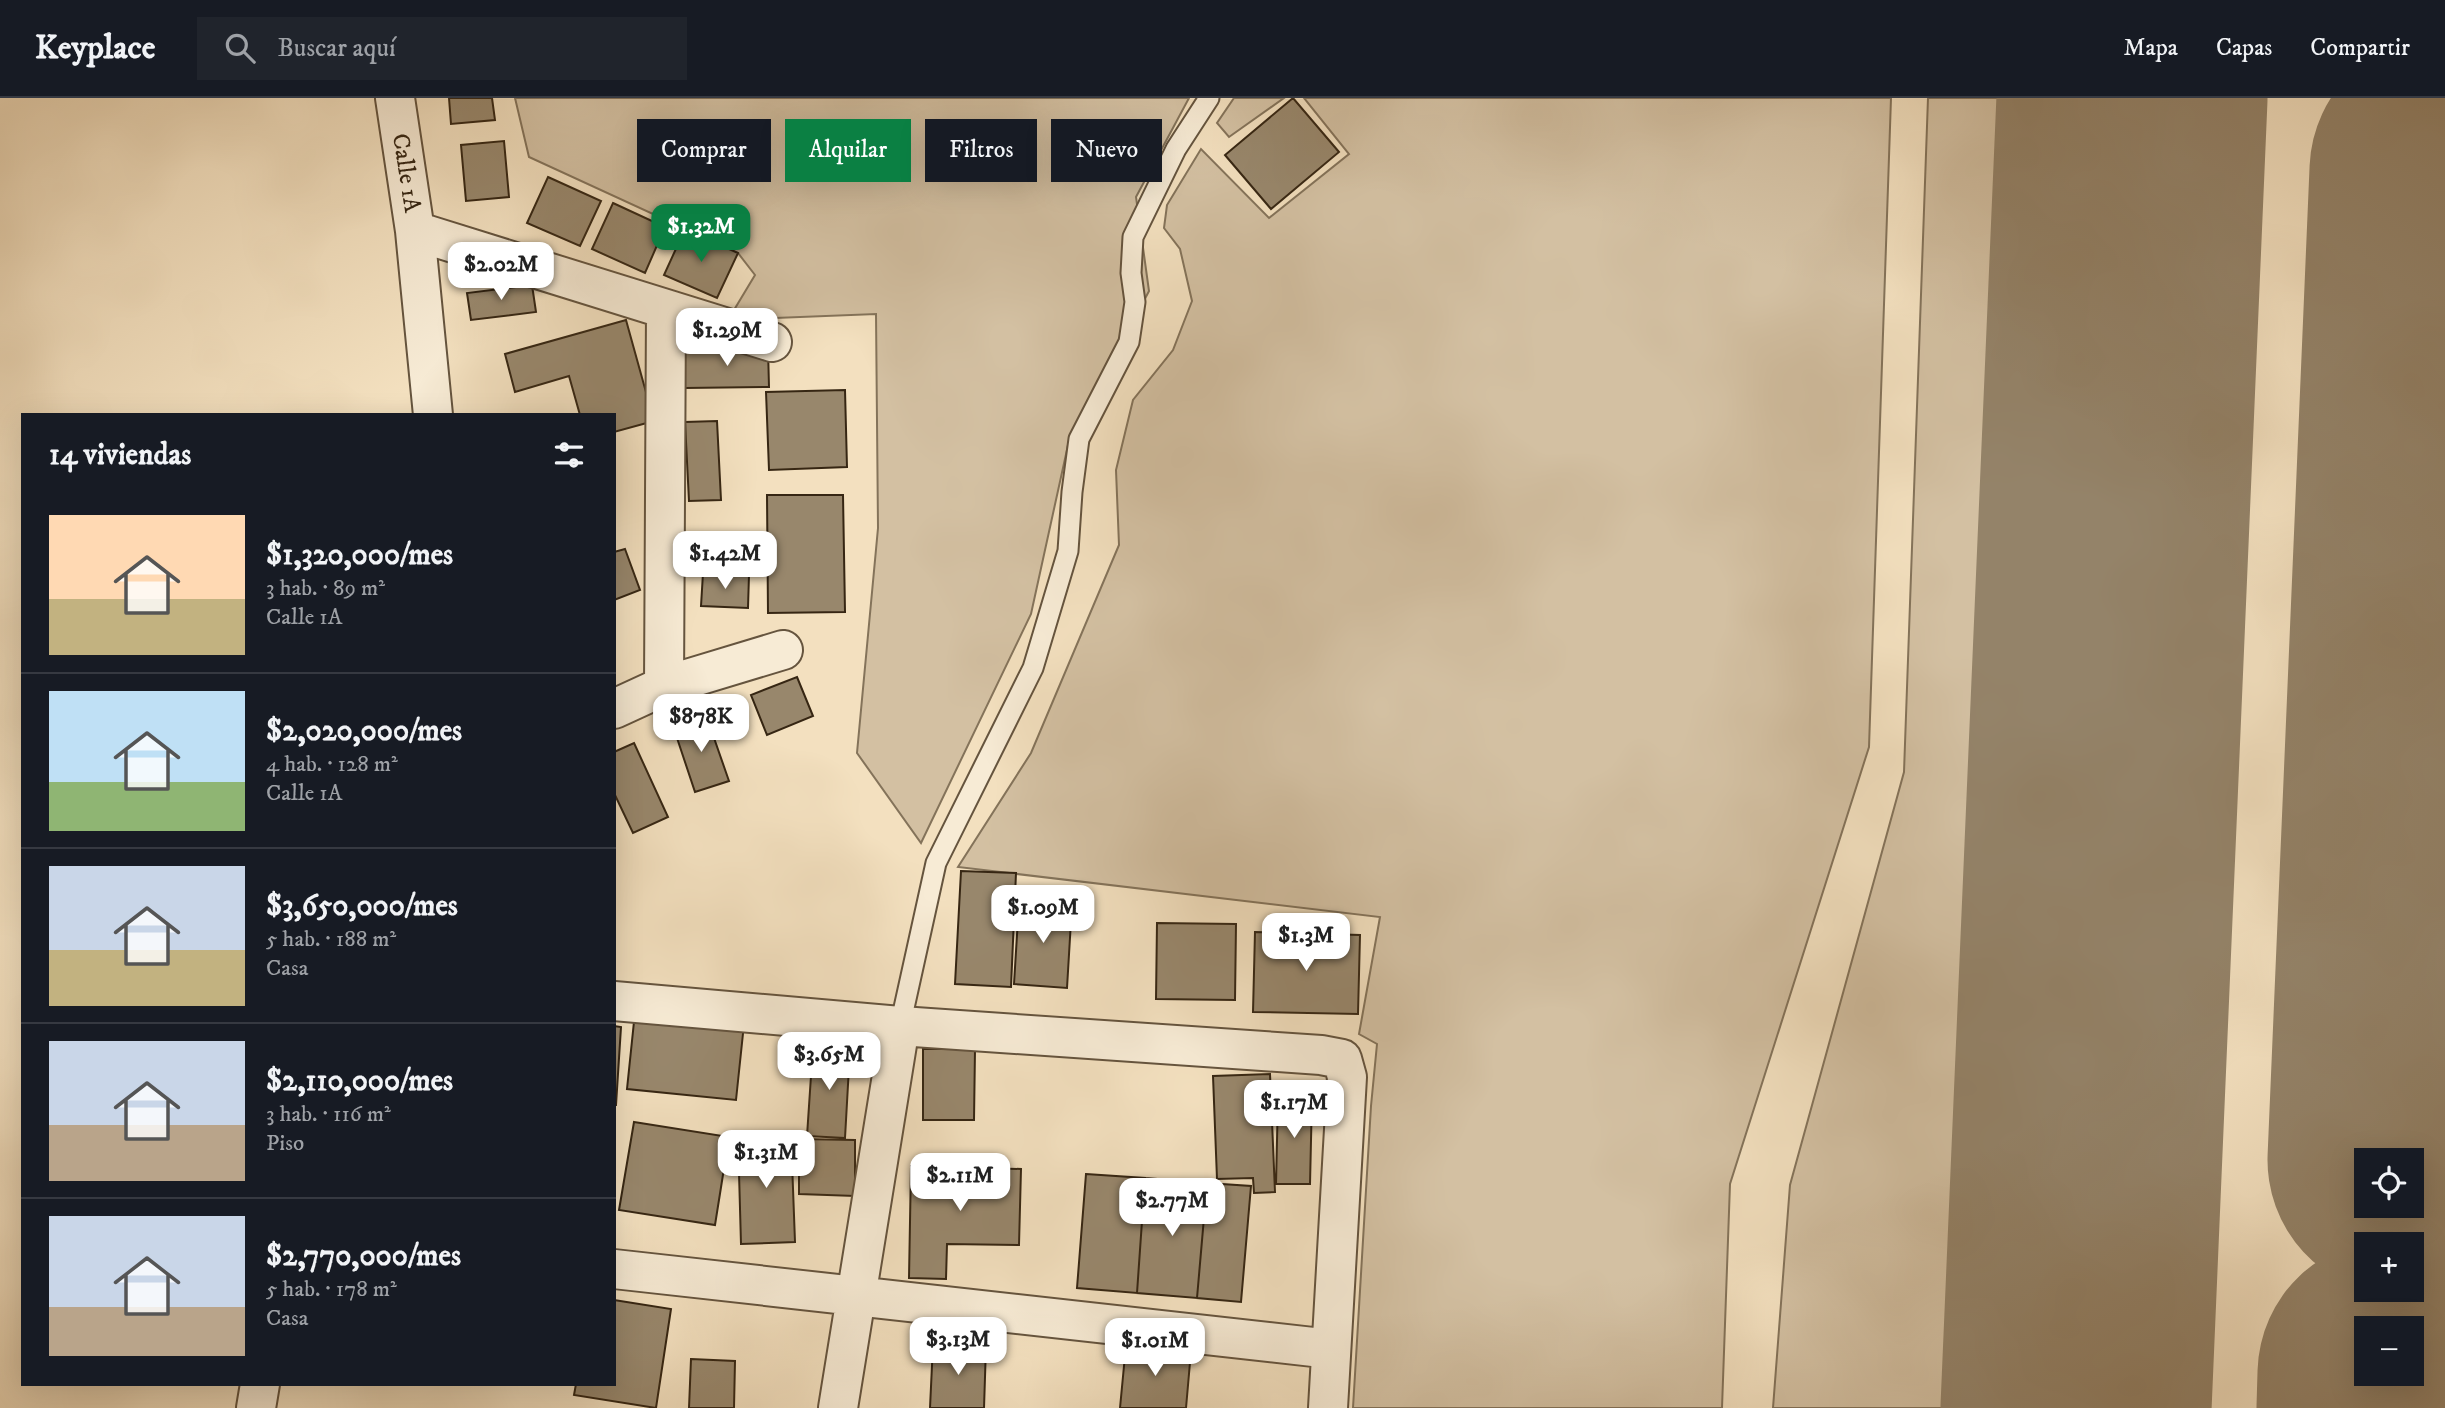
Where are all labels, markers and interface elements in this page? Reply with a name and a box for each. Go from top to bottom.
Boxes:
search box [197,17,687,80]
text: Keyplace [35,28,155,69]
icon: search [221,29,259,67]
text: Buscar aquí [277,32,396,65]
text: Mapa [2124,33,2178,63]
text: Capas [2216,33,2272,63]
text: Compartir [2310,33,2410,63]
chip: Comprar [637,119,771,182]
chip: Alquilar [785,119,911,182]
chip: Filtros [925,119,1037,182]
chip: Nuevo [1051,119,1162,182]
street label: Calle 1A [385,131,427,215]
pin: $1.32M [644,204,758,264]
text: $1.32M [667,212,735,241]
pin: $2.02M [444,242,558,302]
text: $2.02M [464,250,538,279]
pin: $1.29M [670,308,784,368]
text: $1.29M [692,316,762,345]
icon: filters [550,436,588,474]
text: 14 viviendas [49,437,191,474]
pin: $1.42M [668,532,782,591]
text: $1,320,000/mes [266,537,453,574]
text: $1.42M [689,539,761,568]
icon: home [105,543,189,627]
text: 3 hab. · 89 m² [266,574,385,603]
text: Calle 1A [266,603,342,632]
pin: $878K [652,694,750,754]
text: $878K [669,702,733,731]
text: $2,020,000/mes [266,713,462,750]
icon: home [105,719,189,803]
text: 4 hab. · 128 m² [266,750,398,779]
text: Calle 1A [266,779,342,808]
pin: $1.09M [986,886,1100,945]
text: $3,650,000/mes [266,888,458,925]
text: $1.09M [1007,893,1079,922]
icon: home [105,894,189,978]
pin: $1.3M [1257,914,1355,973]
text: $1.3M [1278,921,1334,950]
text: 5 hab. · 188 m² [266,925,396,954]
text: Casa [266,954,309,983]
pin: $3.65M [772,1032,886,1092]
text: $3.65M [794,1040,865,1069]
text: $2,110,000/mes [266,1063,453,1100]
icon: home [105,1069,189,1153]
pin: $1.17M [1237,1080,1351,1140]
text: $1.17M [1260,1088,1328,1117]
text: 3 hab. · 116 m² [266,1100,391,1129]
text: Piso [266,1129,304,1158]
pin: $1.31M [709,1130,823,1190]
text: $1.31M [734,1138,798,1167]
map controls [2354,1148,2424,1386]
button: locate [2354,1148,2424,1218]
pin: $2.11M [903,1154,1017,1213]
text: $2.11M [926,1161,994,1190]
pin: $2.77M [1115,1178,1229,1238]
text: $2.77M [1135,1186,1209,1215]
button: + [2354,1232,2424,1302]
text: $2,770,000/mes [266,1238,461,1275]
icon: home [105,1244,189,1328]
text: 5 hab. · 178 m² [266,1275,397,1304]
text: Casa [266,1304,309,1333]
button: − [2354,1316,2424,1386]
pin: $3.13M [901,1318,1015,1377]
pin: $1.01M [1098,1318,1212,1378]
text: $3.13M [926,1325,990,1354]
text: $1.01M [1121,1326,1189,1355]

